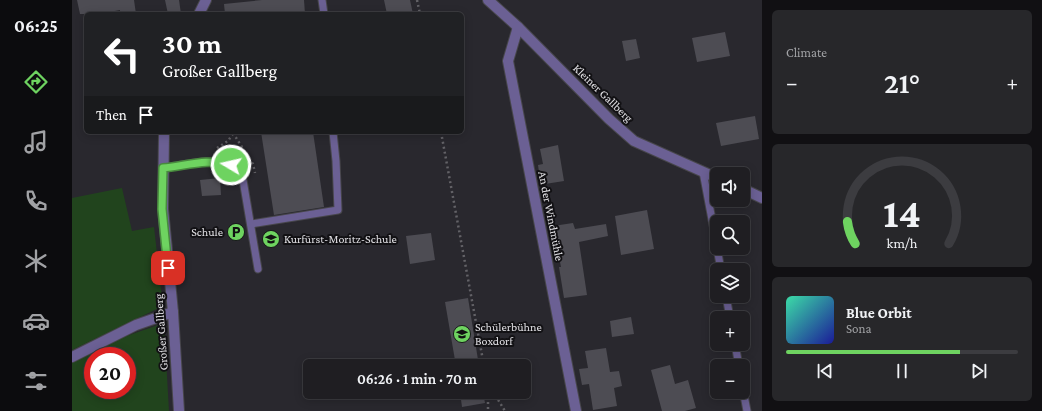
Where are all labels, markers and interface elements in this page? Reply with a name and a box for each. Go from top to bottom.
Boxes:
text: 06:25 [14,16,58,36]
icon: left [96,28,148,80]
text: 30 m [162,28,222,59]
text: Climate [786,45,827,60]
text: Großer Gallberg [162,61,277,81]
street label: Kleiner Gallberg [570,61,636,125]
text: 21° [884,66,920,99]
icon: directions [22,68,50,96]
text: − [786,70,798,95]
text: + [1006,70,1018,95]
icon: arrive [135,104,157,126]
text: Then [96,107,127,123]
icon: music [22,128,50,156]
position arrow [210,144,252,186]
map controls [710,167,750,399]
button: sound [710,167,750,207]
street label: An der Windmühle [535,170,567,262]
icon: phone [22,187,50,215]
text: 14 [883,189,921,235]
button: search [710,215,750,255]
parking icon: Schule [226,222,246,242]
place label: Schule [191,225,223,239]
school or university icon: Kurfürst-Moritz-Schule [261,229,281,249]
place label: Kurfürst-Moritz-Schule [284,232,397,246]
text: km/h [887,234,918,250]
icon: climate [22,247,50,275]
pin [151,251,185,285]
icon: arrive [157,257,179,279]
button: layers [710,263,750,303]
street label: Großer Gallberg [151,293,171,371]
text: Blue Orbit [846,305,912,321]
icon: car [22,307,50,335]
button: + [710,311,750,351]
place label: Schülerbühne Boxdorf [475,320,542,348]
text: Sona [846,321,872,336]
school or university icon: Schülerbühne Boxdorf [452,324,472,344]
speed limit sign: 20 [84,347,136,399]
button: − [710,359,750,399]
icon: previous [814,360,836,382]
icon: pause [891,360,913,382]
icon: next [968,360,990,382]
icon: filters [22,367,50,395]
text: 06:26 · 1 min · 70 m [357,371,477,387]

